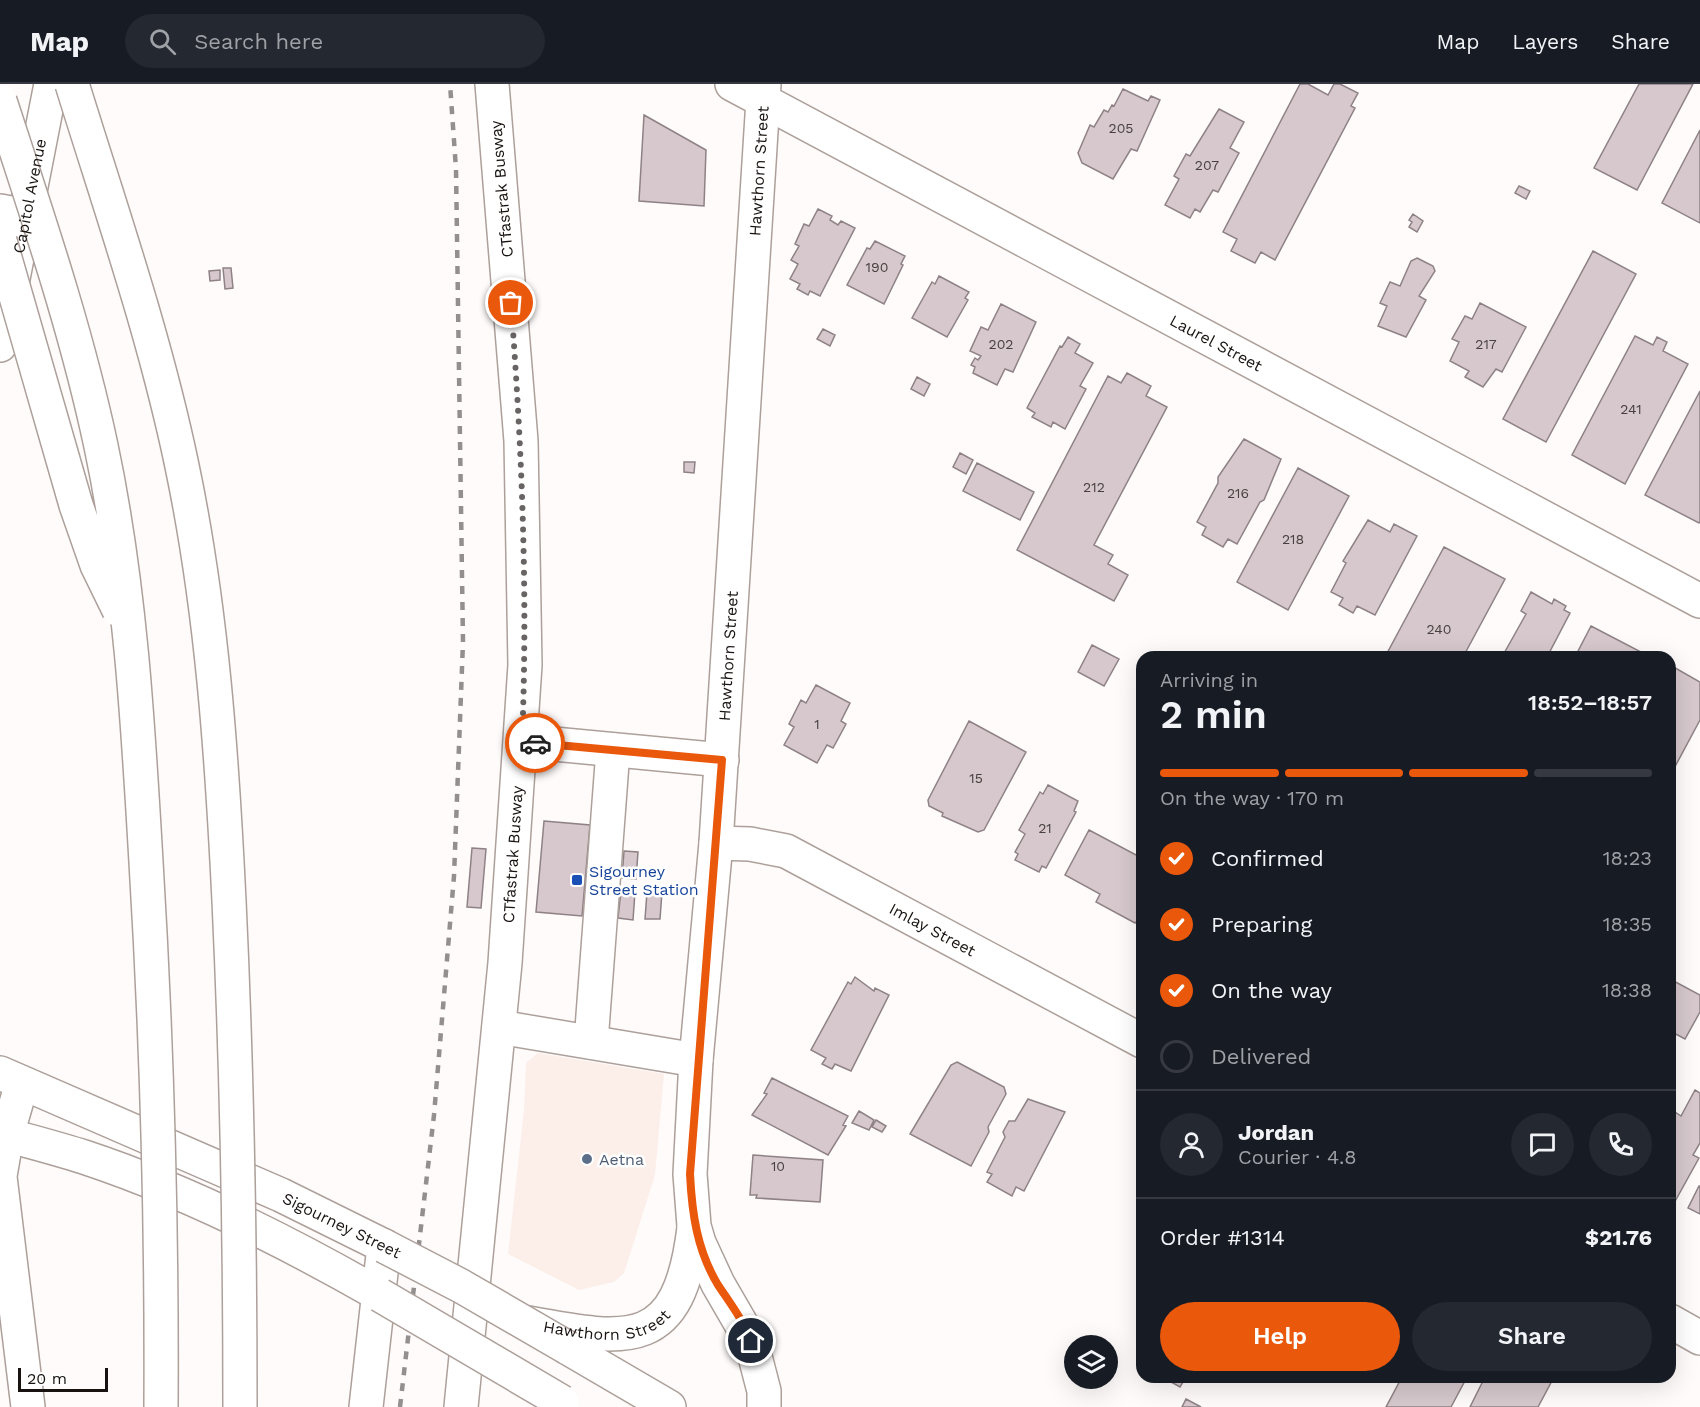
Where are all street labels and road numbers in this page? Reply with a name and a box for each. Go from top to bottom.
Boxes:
street label: Hawthorn Street [745,105,773,237]
street label: CTfastrak Busway [486,119,517,258]
street label: Capitol Avenue [9,137,50,255]
street label: Laurel Street [1167,311,1266,376]
street label: Hawthorn Street [715,590,742,722]
street label: CTfastrak Busway [499,784,527,924]
street label: Imlay Street [886,899,979,961]
street label: Sigourney Street [280,1189,404,1262]
street label: Hawthorn Street [542,1305,674,1344]

